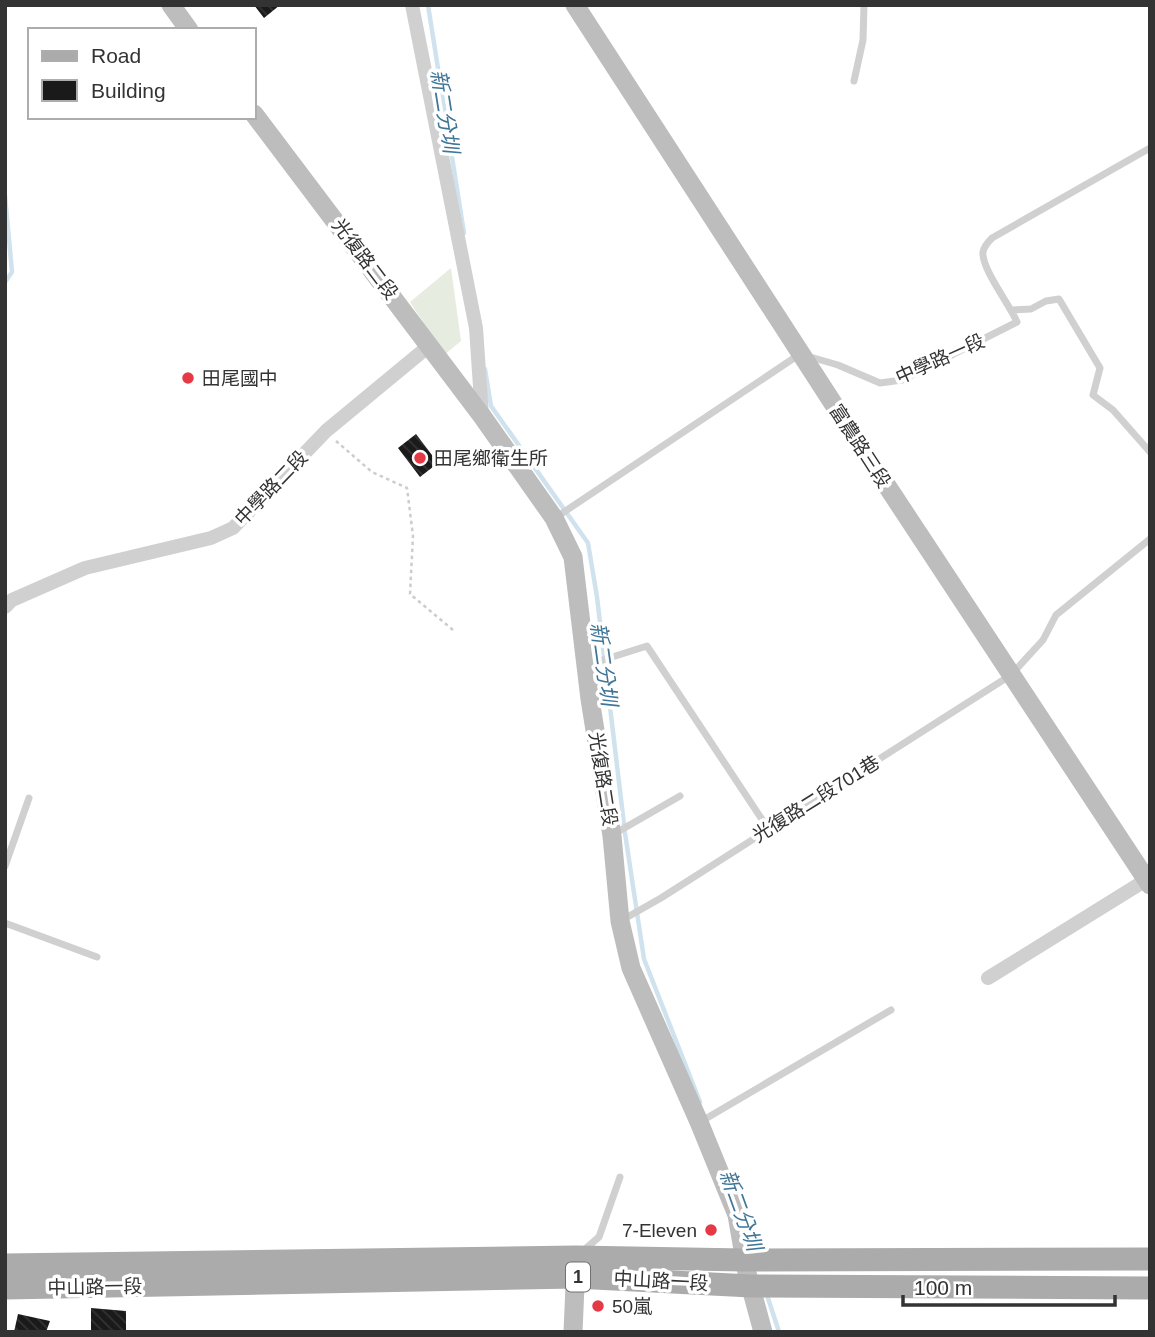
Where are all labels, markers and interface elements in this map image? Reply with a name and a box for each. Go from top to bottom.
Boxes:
legend [28,28,256,119]
text: Road [91,44,141,67]
water label: 新二分圳 [427,68,463,157]
text: Building [91,79,166,102]
street label: 光復路二段 [328,215,402,303]
street label: 中學路一段 [892,330,988,388]
place label: 田尾國中 [202,368,278,389]
marker: 田尾國中 [180,370,196,386]
street label: 富農路三段 [825,400,895,492]
street label: 中學路二段 [230,447,312,529]
place label: 田尾鄉衛生所 [434,448,548,469]
marker: 田尾鄉衛生所 [412,450,428,466]
water label: 新二分圳 [587,621,622,710]
street label: 光復路二段 [585,730,621,828]
street label: 光復路二段701巷 [749,751,883,847]
water label: 新二分圳 [716,1167,767,1256]
place label: 7-Eleven [622,1220,697,1241]
marker: 7-Eleven [703,1222,719,1238]
road number: 1 [566,1262,590,1292]
scale bar [903,1264,1115,1308]
street label: 中山路一段 [613,1268,709,1294]
street label: 中山路一段 [47,1276,143,1298]
text: 100 m [914,1276,972,1299]
place label: 50嵐 [612,1296,652,1317]
marker: 50嵐 [590,1298,606,1314]

